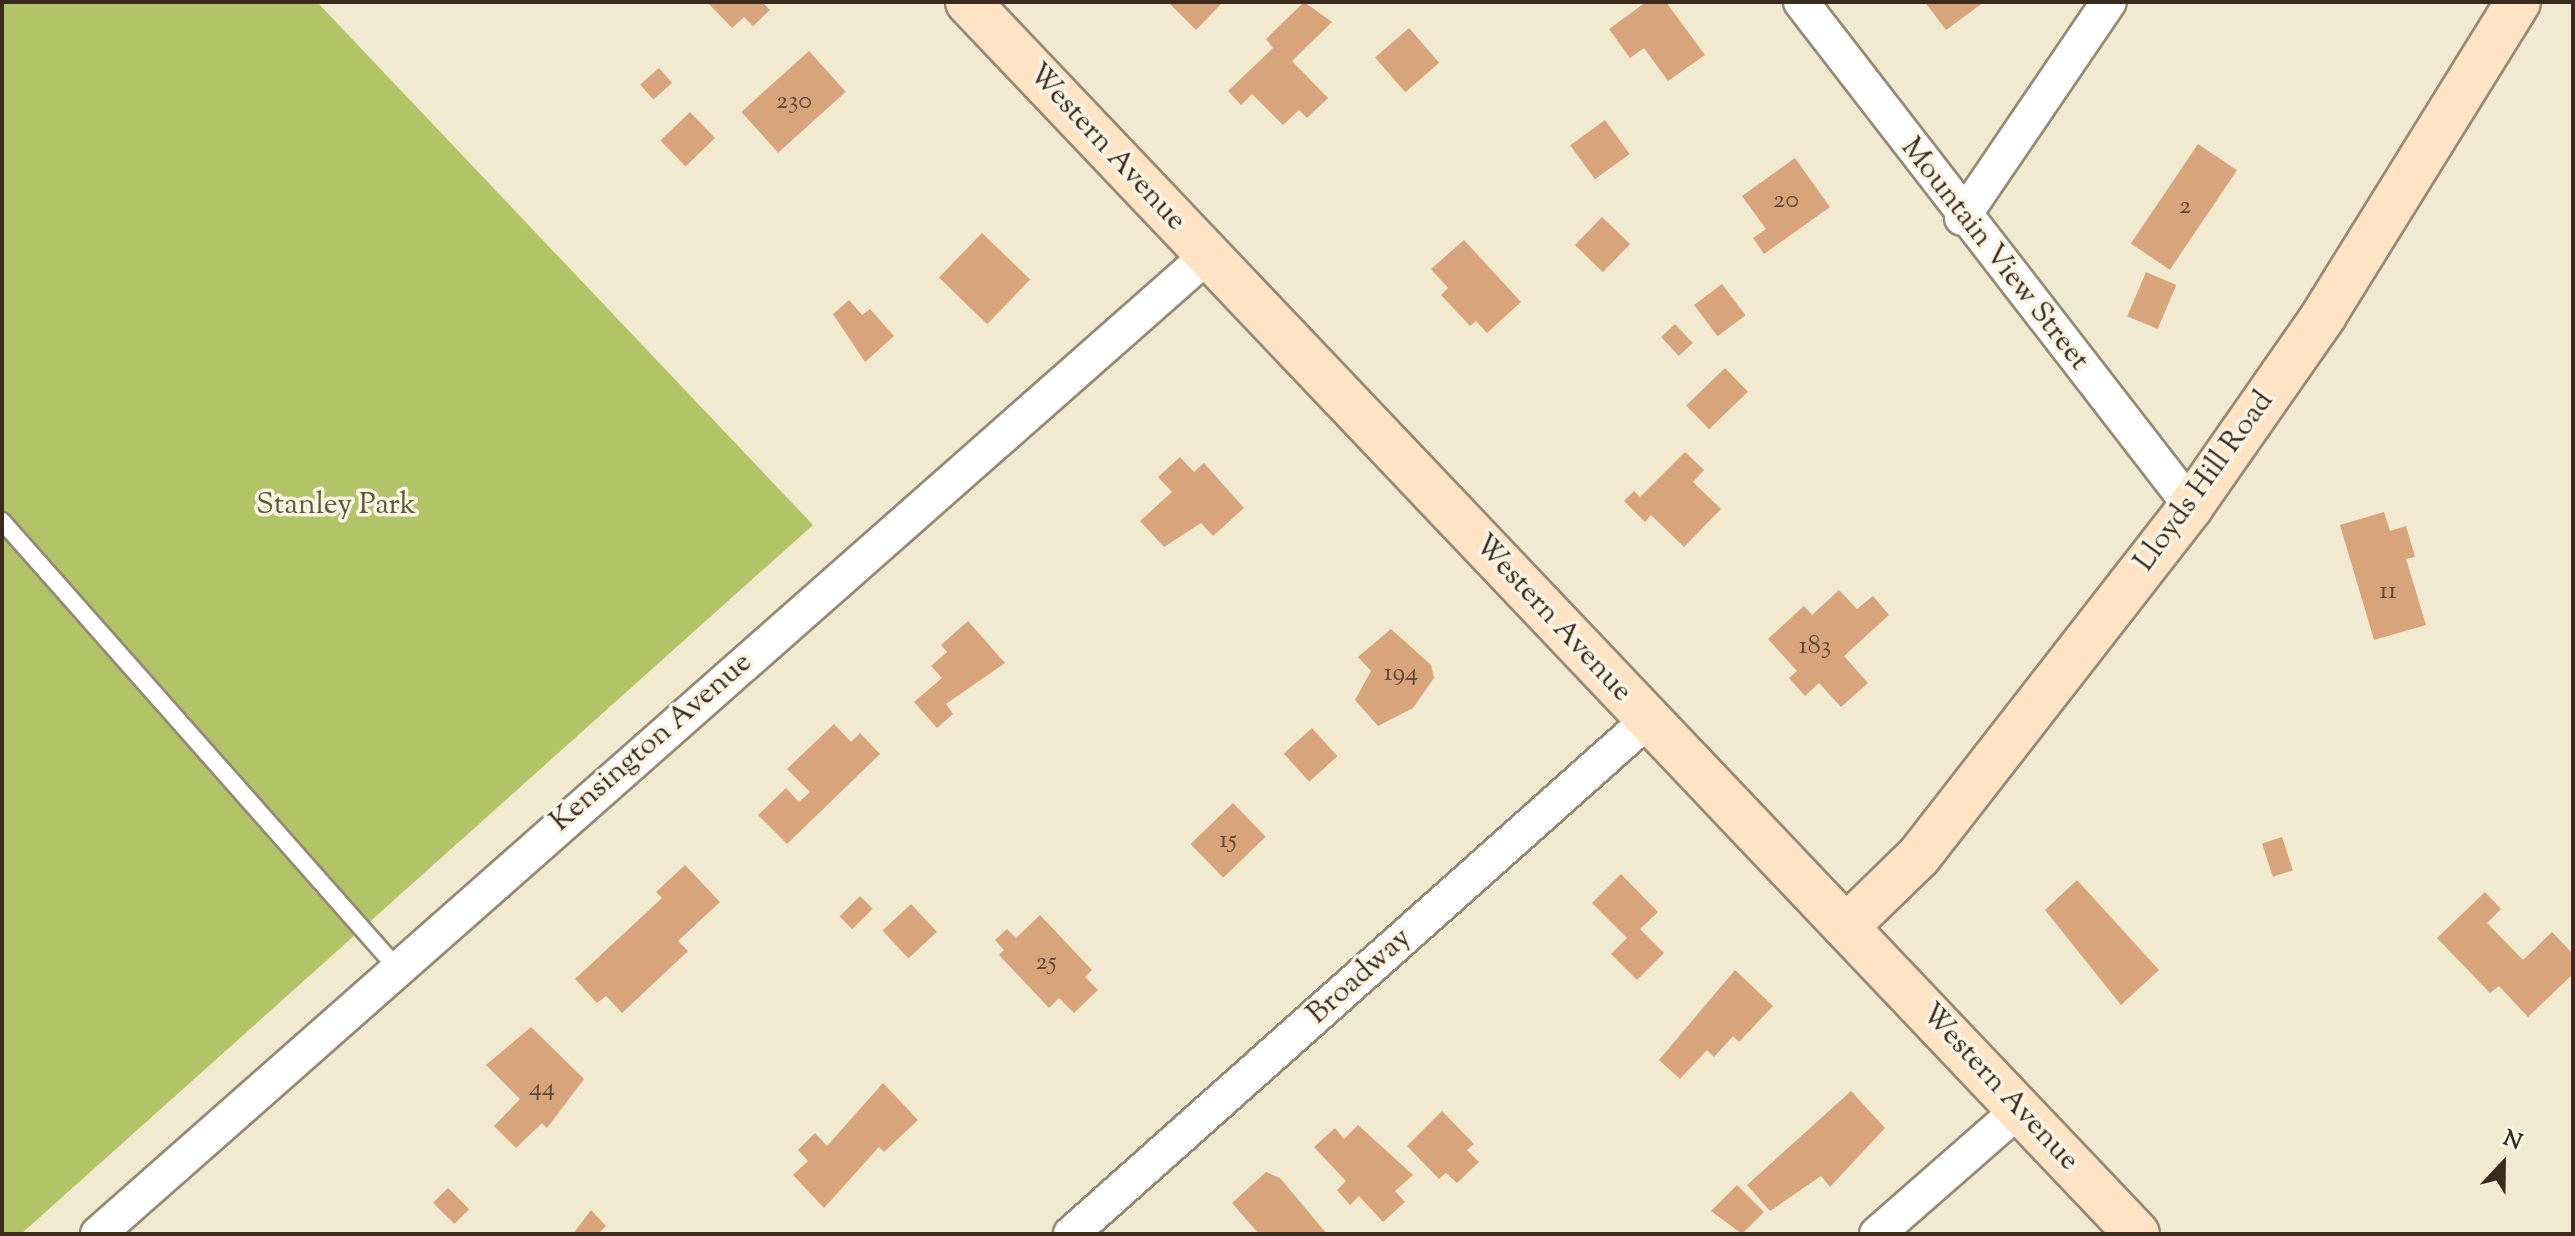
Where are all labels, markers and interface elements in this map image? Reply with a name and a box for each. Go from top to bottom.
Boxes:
street label: Western Avenue [1019,57,1193,239]
house number: 230 [776,86,812,118]
street label: Mountain View Street [1892,131,2096,379]
house number: 20 [1773,185,1799,217]
house number: 2 [2179,191,2191,223]
street label: Lloyds Hill Road [2128,385,2282,579]
park label: Stanley Park [256,488,416,524]
street label: Western Avenue [1465,528,1639,710]
house number: 11 [2379,576,2397,608]
house number: 183 [1799,631,1831,663]
street label: Kensington Avenue [544,646,760,840]
house number: 194 [1384,658,1418,690]
house number: 15 [1219,825,1237,857]
street label: Broadway [1301,921,1419,1033]
house number: 25 [1035,947,1057,979]
street label: Western Avenue [1912,997,2086,1179]
house number: 44 [529,1073,555,1105]
north arrow [2463,1124,2543,1204]
text: N [2498,1124,2526,1160]

